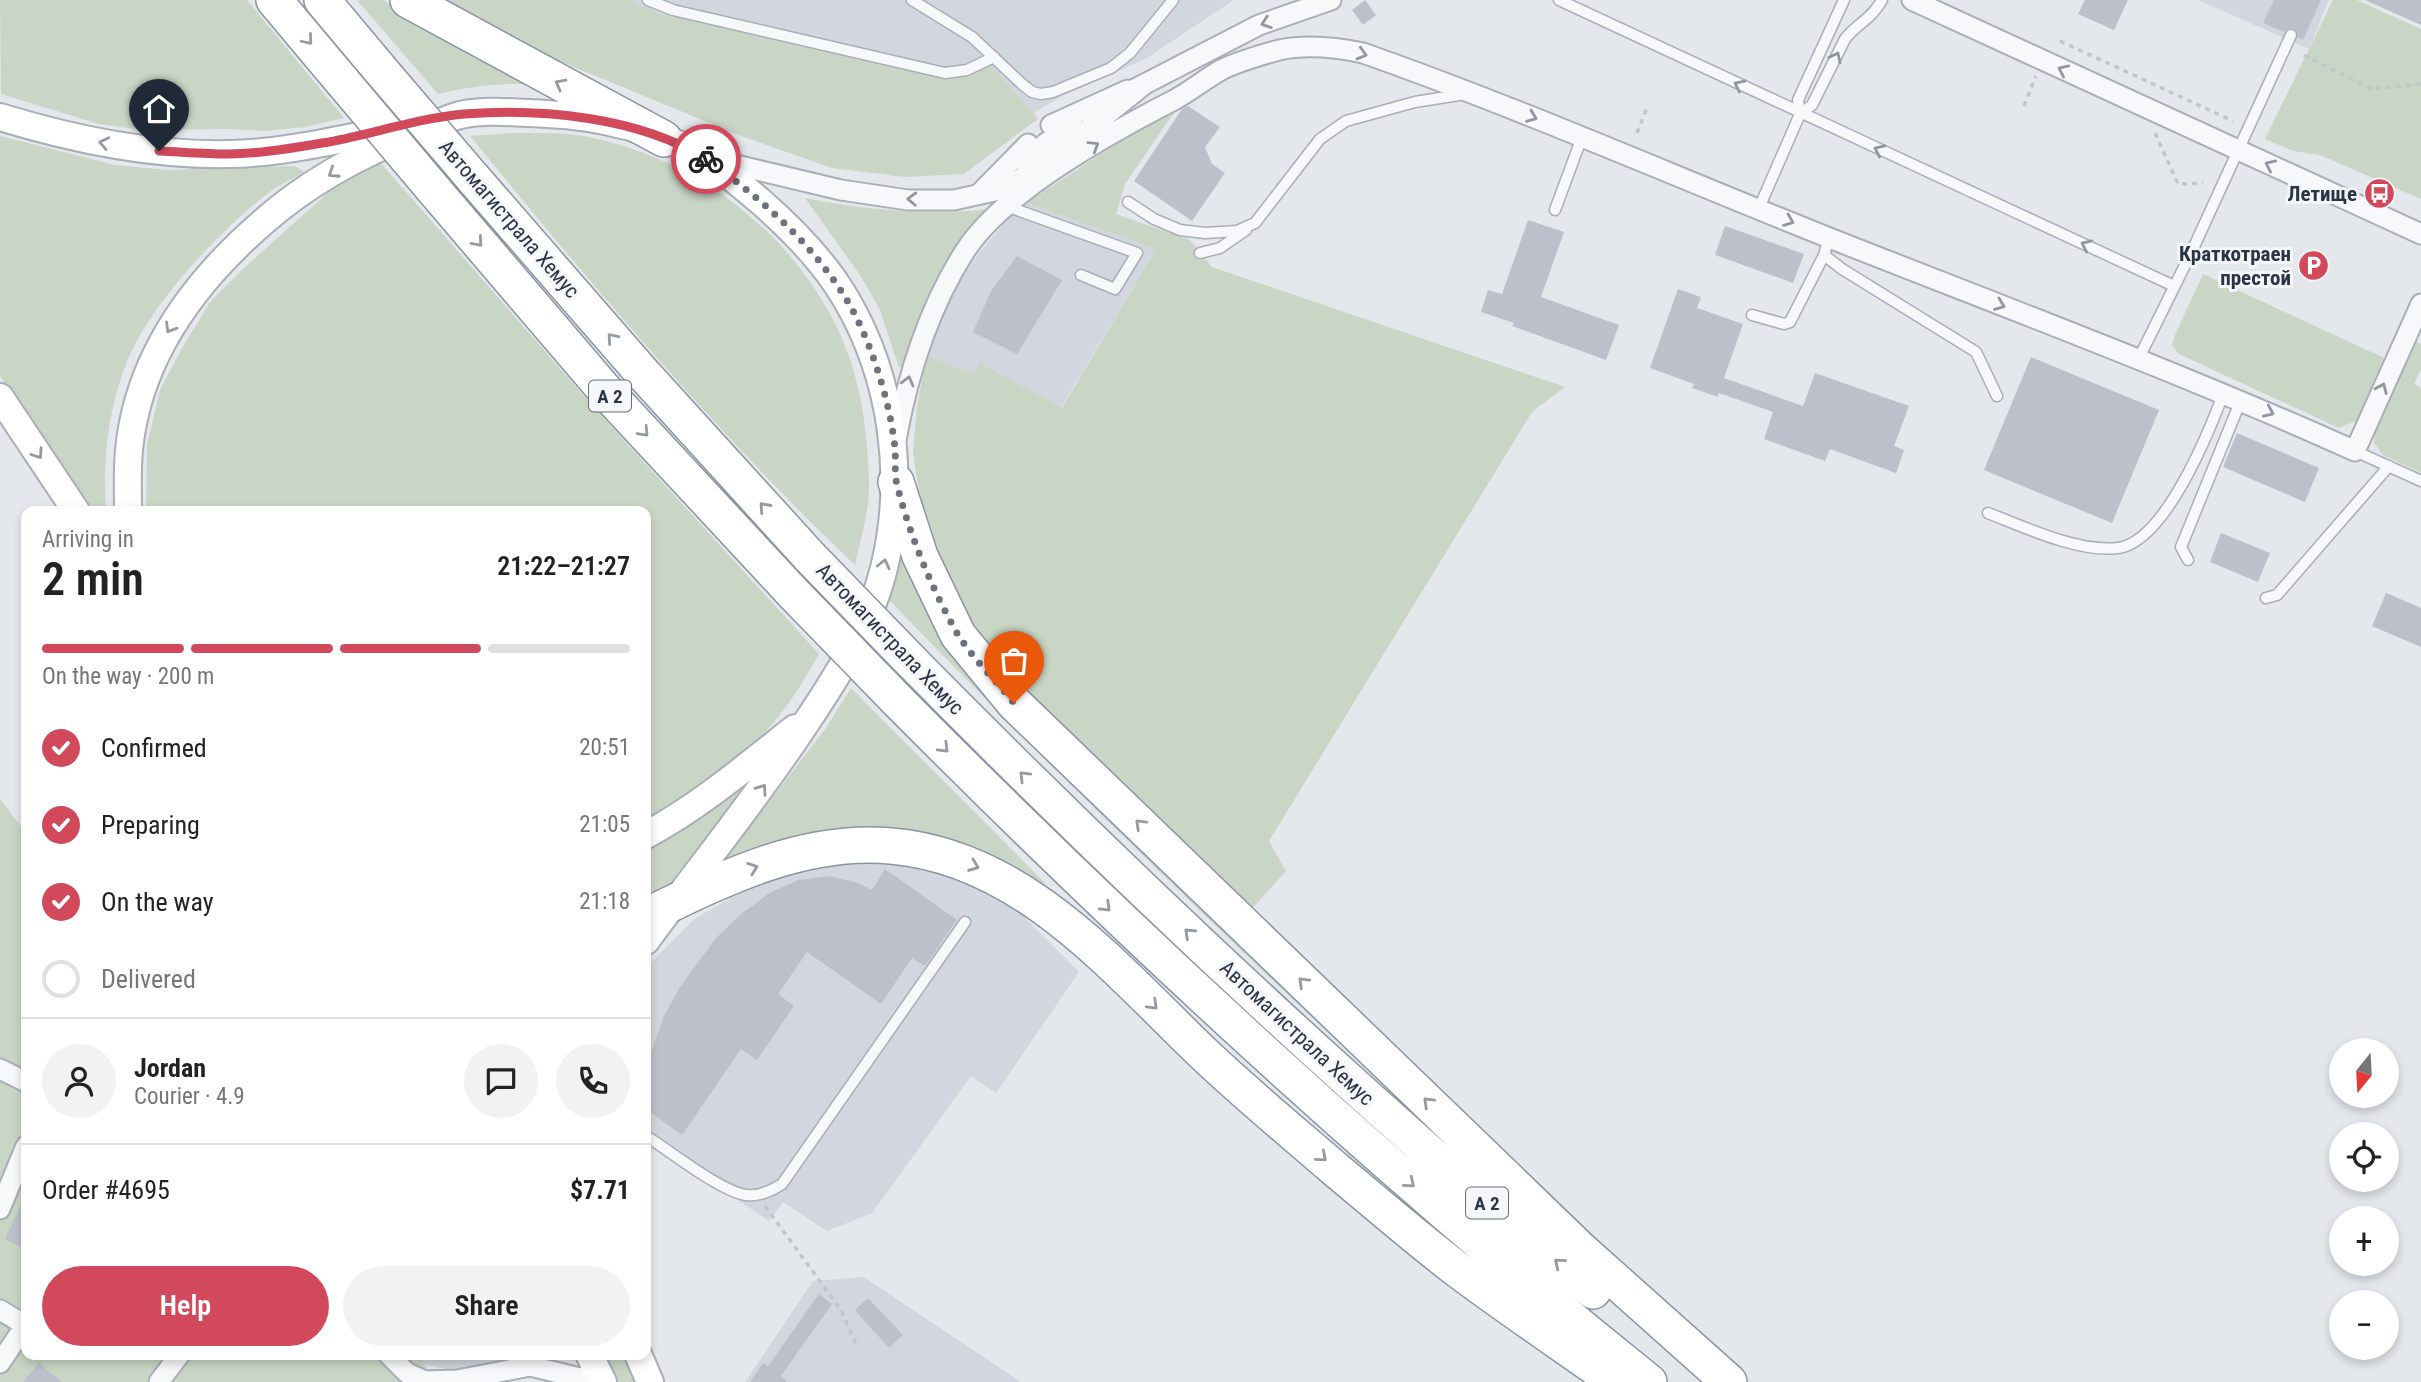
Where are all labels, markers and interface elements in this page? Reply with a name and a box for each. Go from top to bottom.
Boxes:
one-way arrow [1261,15,1273,29]
one-way arrow [300,32,312,45]
one-way arrow [1356,46,1368,60]
one-way arrow [1827,52,1841,64]
one-way arrow [2058,64,2070,78]
pin [129,79,189,151]
one-way arrow [555,79,568,92]
one-way arrow [1734,79,1746,93]
icon: home [140,90,178,128]
one-way arrow [1526,109,1538,123]
courier [671,124,741,194]
street label: Автомагистрала Хемус [434,135,584,303]
one-way arrow [98,137,110,152]
icon: bike [687,140,725,178]
one-way arrow [1086,142,1099,155]
one-way arrow [1874,144,1886,158]
one-way arrow [2265,159,2277,173]
one-way arrow [328,164,341,177]
bus stop icon: Летище [2363,177,2397,211]
place label: Летище [2288,182,2357,206]
one-way arrow [906,192,917,207]
one-way arrow [1782,213,1794,227]
one-way arrow [470,234,482,247]
one-way arrow [2080,239,2093,253]
place label: Краткотраен престой [2179,242,2291,290]
parking icon: Краткотраен престой [2297,249,2331,283]
one-way arrow [1994,296,2006,310]
one-way arrow [166,320,179,333]
one-way arrow [608,333,620,346]
one-way arrow [900,375,915,387]
road number: A 2 [589,380,631,412]
one-way arrow [2374,383,2388,396]
one-way arrow [2262,404,2275,418]
one-way arrow [635,424,648,437]
one-way arrow [30,446,42,459]
one-way arrow [760,502,773,515]
text: Arriving in [42,526,134,553]
text: 21:22–21:27 [497,551,630,581]
text: 2 min [42,552,144,606]
street label: Автомагистрала Хемус [811,558,969,720]
one-way arrow [876,558,891,570]
pin [984,631,1044,703]
icon: bag [995,642,1033,680]
text: On the way · 200 m [42,663,214,690]
icon: check [42,729,80,767]
text: Confirmed [101,733,207,763]
text: 20:51 [579,734,630,761]
one-way arrow [935,739,948,752]
one-way arrow [1020,771,1033,784]
one-way arrow [754,784,766,797]
icon: check [42,806,80,844]
text: Preparing [101,810,200,840]
text: 21:05 [579,811,630,838]
one-way arrow [1135,819,1148,832]
one-way arrow [968,858,980,872]
one-way arrow [746,862,758,876]
icon: check [42,883,80,921]
text: On the way [101,887,214,917]
text: 21:18 [579,888,630,915]
one-way arrow [1098,898,1111,911]
one-way arrow [1184,929,1197,941]
street label: Автомагистрала Хемус [1215,956,1379,1110]
text: Delivered [101,964,196,994]
one-way arrow [1298,978,1311,991]
one-way arrow [1145,997,1158,1010]
north arrow [2329,1038,2399,1108]
map controls [2329,1038,2399,1360]
button: person [42,1044,116,1118]
button: chat [464,1044,538,1118]
button: phone [556,1044,630,1118]
text: Jordan [134,1053,206,1083]
text: Courier · 4.9 [134,1083,245,1110]
one-way arrow [1423,1098,1436,1111]
button: locate [2329,1122,2399,1192]
one-way arrow [1314,1149,1327,1161]
text: Order #4695 [42,1175,170,1205]
text: $7.71 [570,1175,630,1205]
one-way arrow [1402,1175,1415,1187]
road number: A 2 [1466,1188,1508,1218]
button: + [2329,1206,2399,1276]
one-way arrow [1555,1259,1568,1271]
button: Help [42,1266,329,1346]
button: Share [343,1266,630,1346]
button: − [2329,1290,2399,1360]

